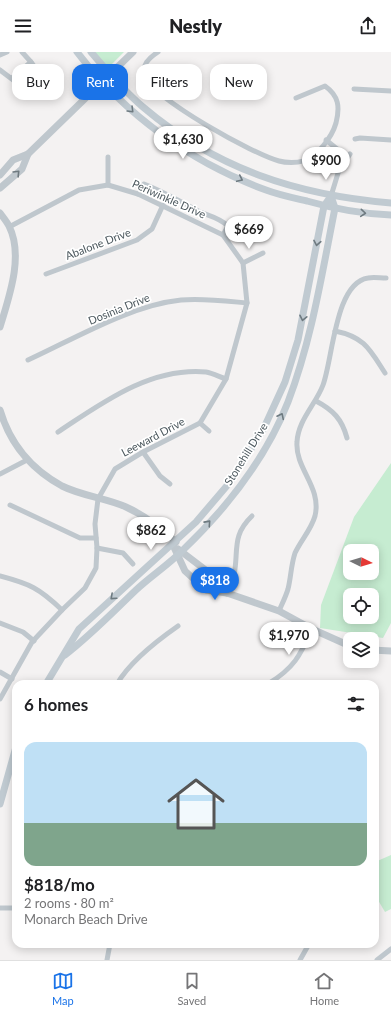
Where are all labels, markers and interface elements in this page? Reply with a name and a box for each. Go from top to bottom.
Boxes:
icon: menu [12,15,34,37]
text: Nestly [169,15,222,37]
icon: share [357,15,379,37]
chip: Buy [12,64,64,100]
chip: Rent [72,64,128,100]
chip: Filters [136,64,202,100]
chip: New [210,64,267,100]
one-way arrow [126,105,134,113]
pin: $1,630 [150,126,216,160]
text: $1,630 [163,131,203,147]
pin: $900 [302,147,350,181]
text: $900 [311,152,341,168]
one-way arrow [12,170,20,178]
one-way arrow [235,174,243,182]
street label: Periwinkle Drive [130,176,208,221]
one-way arrow [360,208,366,217]
pin: $669 [225,216,273,250]
text: $669 [234,221,264,237]
street label: Abalone Drive [63,225,132,262]
one-way arrow [314,240,322,246]
street label: Dosinia Drive [86,290,152,327]
one-way arrow [299,315,307,321]
one-way arrow [276,413,284,421]
street label: Leeward Drive [119,414,187,459]
street label: Stonehill Drive [221,420,270,487]
pin: $862 [127,517,175,551]
one-way arrow [204,520,211,528]
text: $862 [136,522,166,538]
north arrow [343,544,379,580]
map controls [343,544,379,668]
pin: $818 [191,567,239,601]
text: $818 [200,572,230,588]
button: locate [343,588,379,624]
one-way arrow [111,593,118,600]
pin: $1,970 [256,622,322,656]
text: $1,970 [269,627,309,643]
button: layers [343,632,379,668]
icon: filters [345,693,367,715]
text: 6 homes [24,694,88,715]
icon: home [160,768,232,840]
text: $818/mo [24,874,95,895]
text: 2 rooms · 80 m² [24,895,114,911]
text: Monarch Beach Drive [24,911,148,927]
tab: Map [52,970,74,1007]
tab: Saved [177,970,206,1007]
tab: Home [310,970,339,1007]

